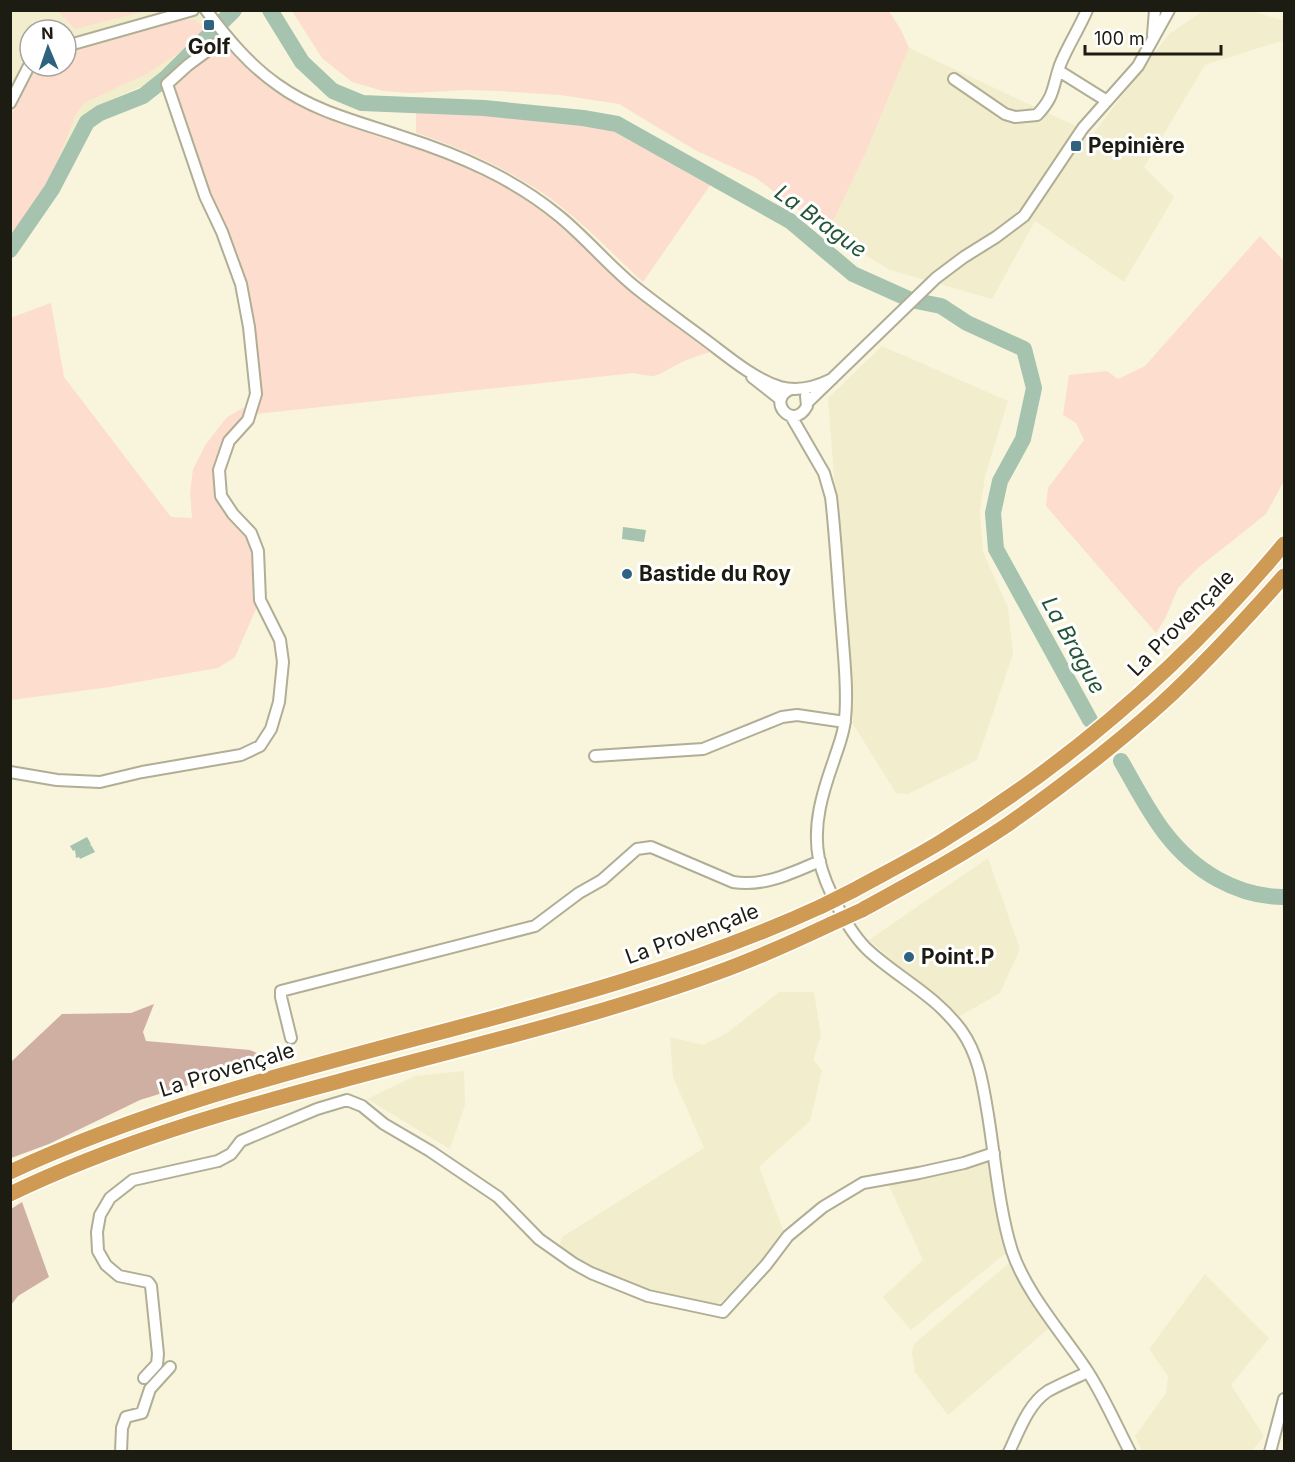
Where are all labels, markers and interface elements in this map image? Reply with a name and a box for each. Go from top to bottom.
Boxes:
north arrow [18,18,78,78]
marker: Golf [202,18,216,32]
scale bar [1085,18,1222,56]
text: N [41,23,54,43]
text: 100 m [1094,28,1145,49]
place label: Golf [188,34,231,59]
place label: Pepinière [1088,133,1185,158]
marker: Pepinière [1069,139,1083,153]
water label: La Brague [770,179,872,263]
place label: Bastide du Roy [639,561,791,586]
street label: La Provençale [1122,564,1239,681]
marker: Bastide du Roy [620,567,634,581]
water label: La Brague [1037,592,1111,698]
street label: La Provençale [622,898,762,969]
place label: Point.P [921,944,994,969]
marker: Point.P [902,950,916,964]
street label: La Provençale [156,1037,297,1102]

